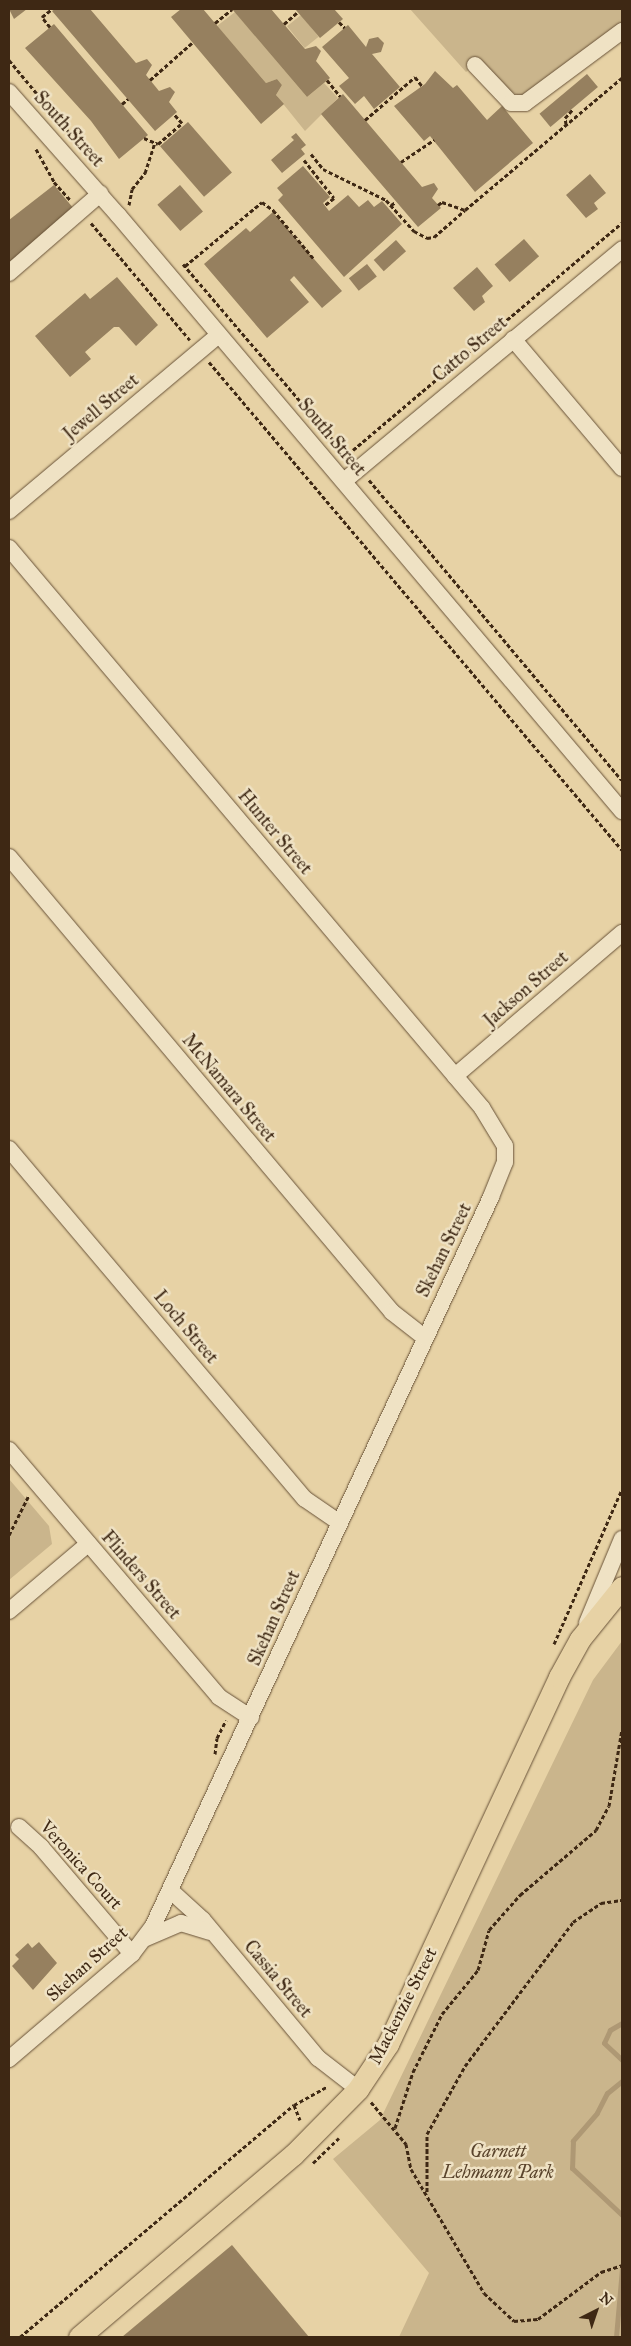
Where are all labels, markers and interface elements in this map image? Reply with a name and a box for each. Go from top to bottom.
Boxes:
street label: South Street [29,87,109,171]
street label: Catto Street [428,312,512,386]
street label: Jewell Street [59,369,143,445]
street label: South Street [293,394,371,480]
street label: Hunter Street [233,785,317,879]
street label: Jackson Street [479,947,573,1031]
street label: McNamara Street [178,1030,280,1146]
street label: Skehan Street [412,1199,476,1301]
street label: Loch Street [149,1286,223,1368]
street label: Flinders Street [97,1526,185,1624]
street label: Skehan Street [243,1567,305,1669]
street label: Veronica Court [35,1816,127,1914]
street label: Skehan Street [42,1922,132,2006]
street label: Cassia Street [239,1936,317,2022]
street label: Mackenzie Street [364,1944,442,2068]
park label: Garnett Lehmann Park [442,2141,554,2184]
north arrow [571,2286,621,2336]
text: N [596,2289,616,2310]

